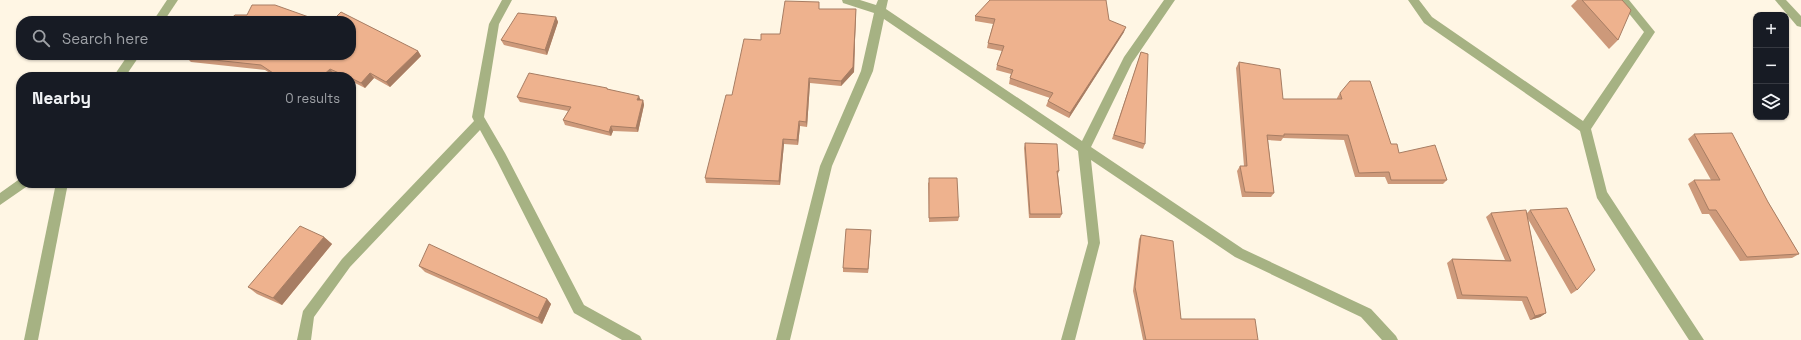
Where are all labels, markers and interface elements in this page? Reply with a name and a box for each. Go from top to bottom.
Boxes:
map controls [1753,12,1789,120]
button: + [1753,12,1789,48]
search box [16,16,356,60]
icon: search [30,27,52,49]
text: Search here [62,29,148,48]
button: − [1753,48,1789,84]
button: layers [1753,84,1789,120]
text: Nearby [32,87,91,109]
text: 0 results [285,90,340,107]

